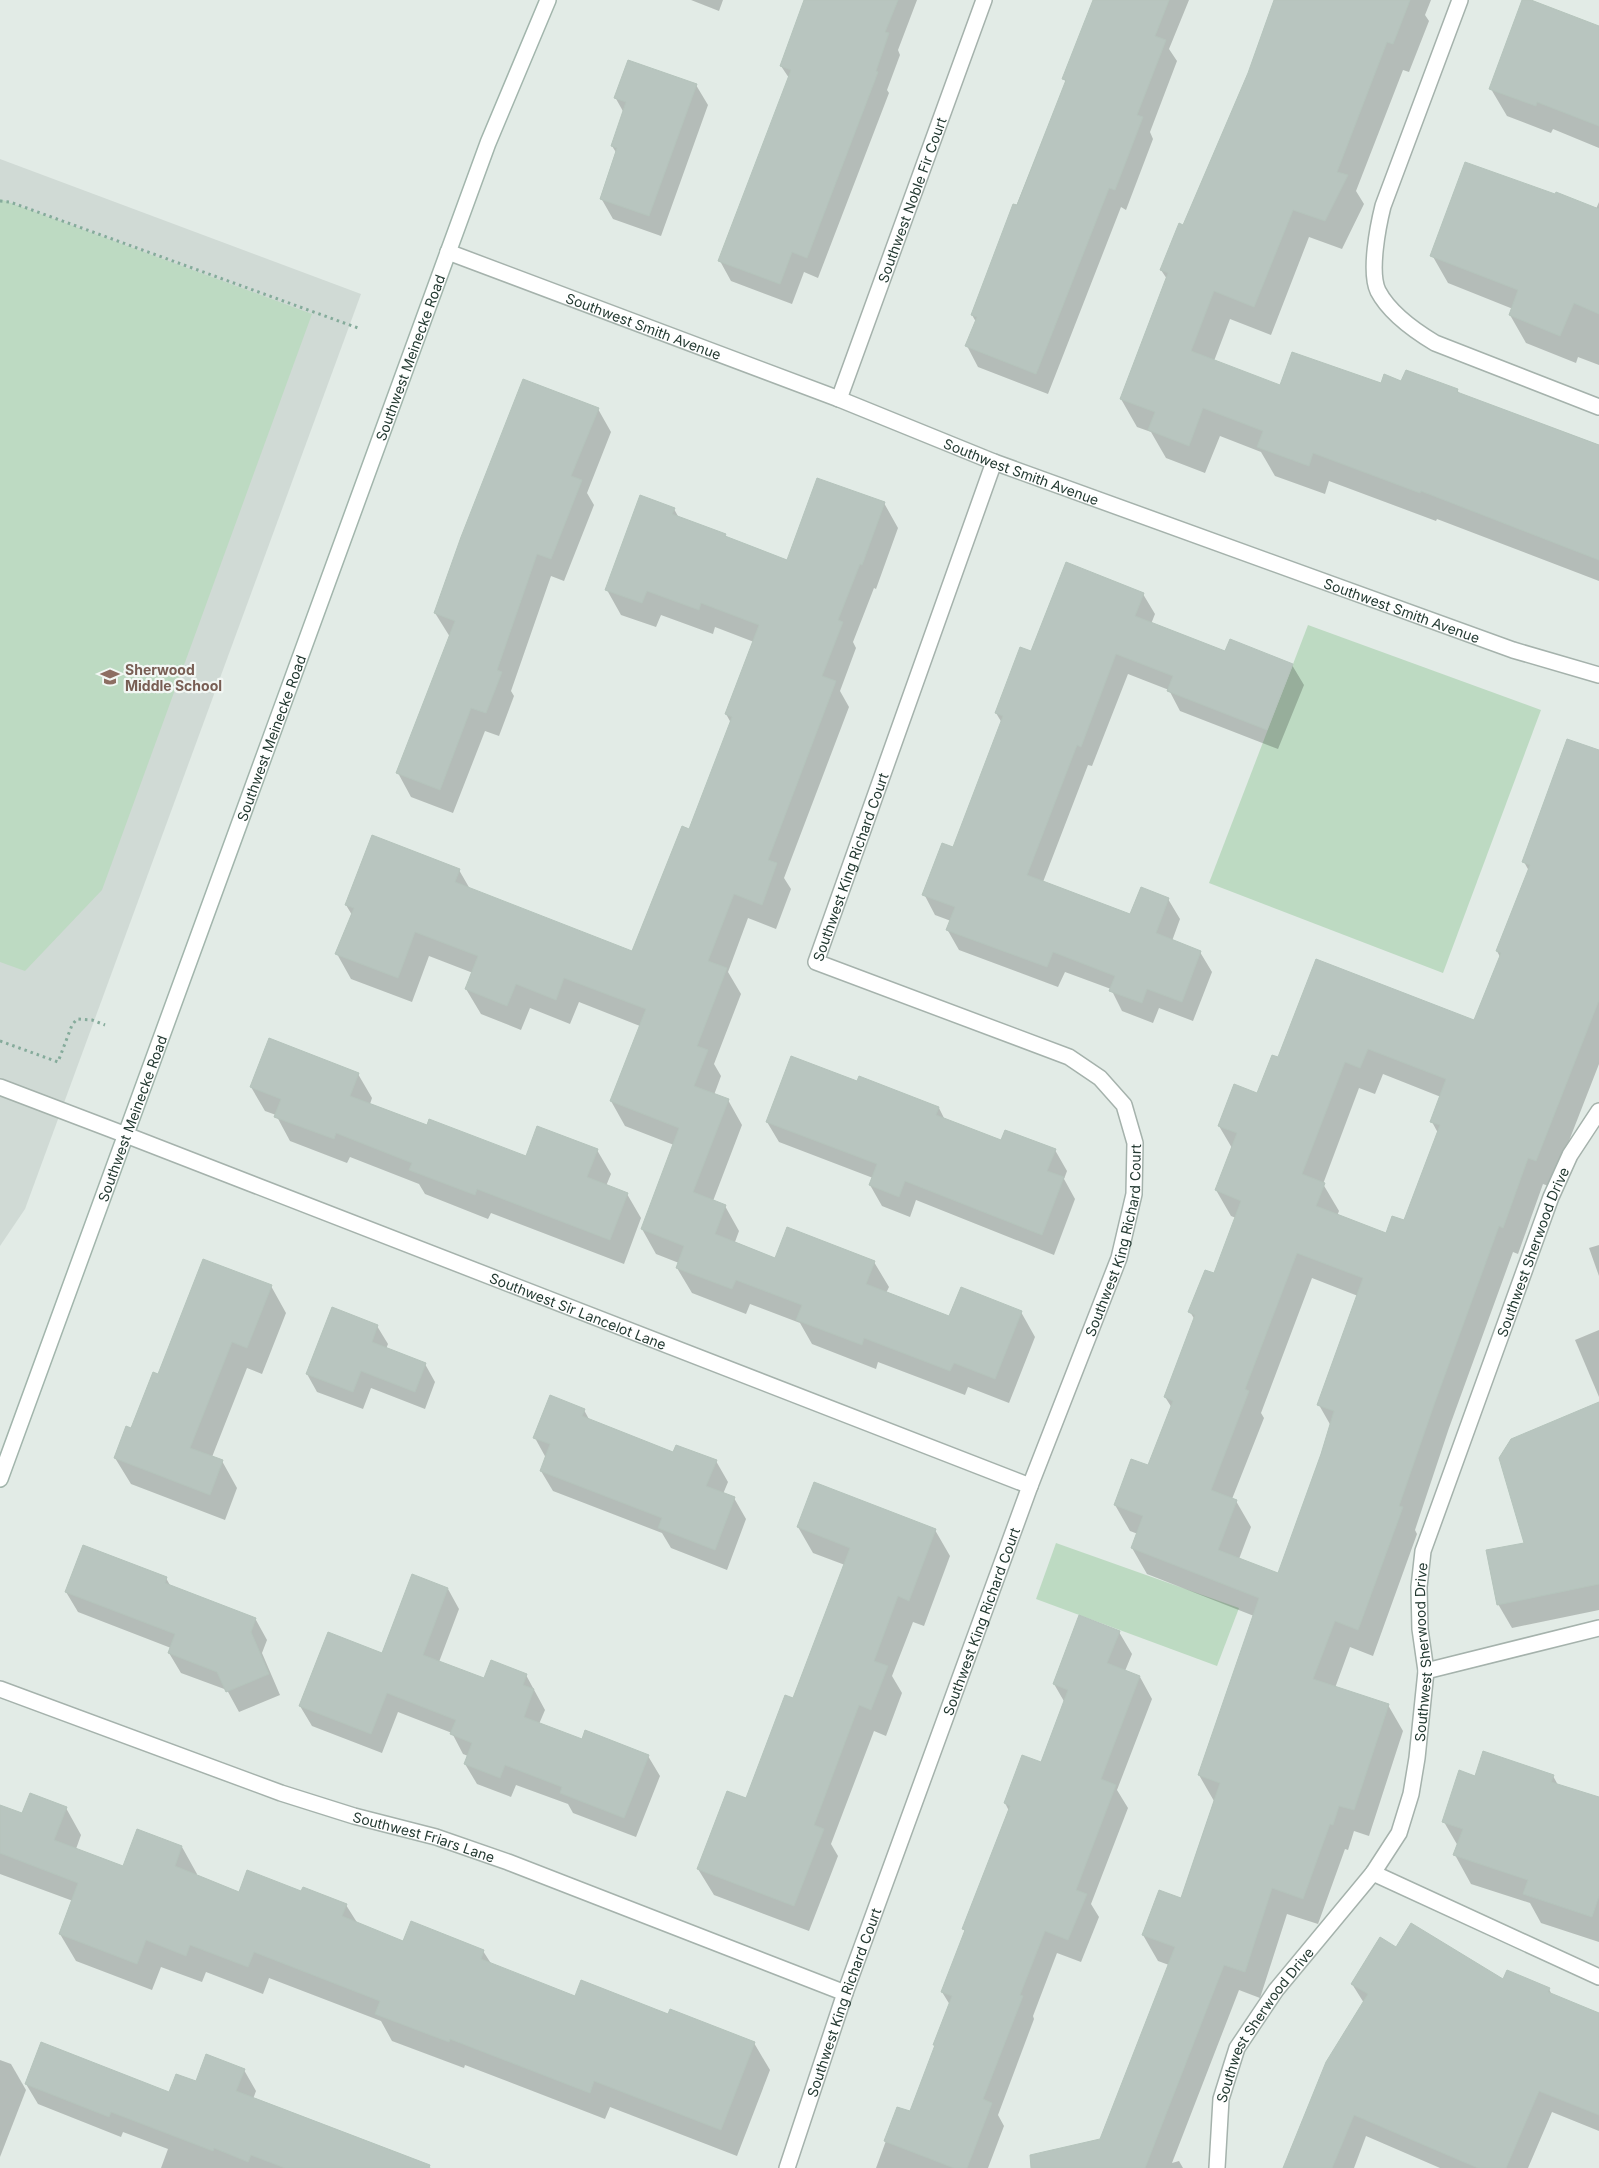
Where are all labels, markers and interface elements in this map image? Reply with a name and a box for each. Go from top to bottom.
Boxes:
street label: Southwest Noble Fir Court [874,114,949,285]
street label: Southwest Meinecke Road [372,272,448,443]
street label: Southwest Smith Avenue [564,289,724,362]
street label: Southwest Smith Avenue [941,434,1101,508]
street label: Southwest Smith Avenue [1322,574,1482,646]
street label: Southwest Meinecke Road [233,652,309,823]
place label: Sherwood Middle School [125,661,222,694]
school or university icon: Sherwood Middle School [99,666,121,688]
street label: Southwest King Richard Court [809,770,891,963]
street label: Southwest Meinecke Road [94,1033,170,1204]
street label: Southwest King Richard Court [1081,1144,1143,1339]
street label: Southwest Sherwood Drive [1493,1164,1572,1339]
street label: Southwest Sir Lancelot Lane [487,1269,669,1353]
street label: Southwest King Richard Court [939,1525,1023,1718]
street label: Southwest Sherwood Drive [1410,1562,1435,1742]
street label: Southwest Friars Lane [351,1808,497,1865]
street label: Southwest King Richard Court [803,1905,884,2099]
street label: Southwest Sherwood Drive [1212,1943,1317,2105]

